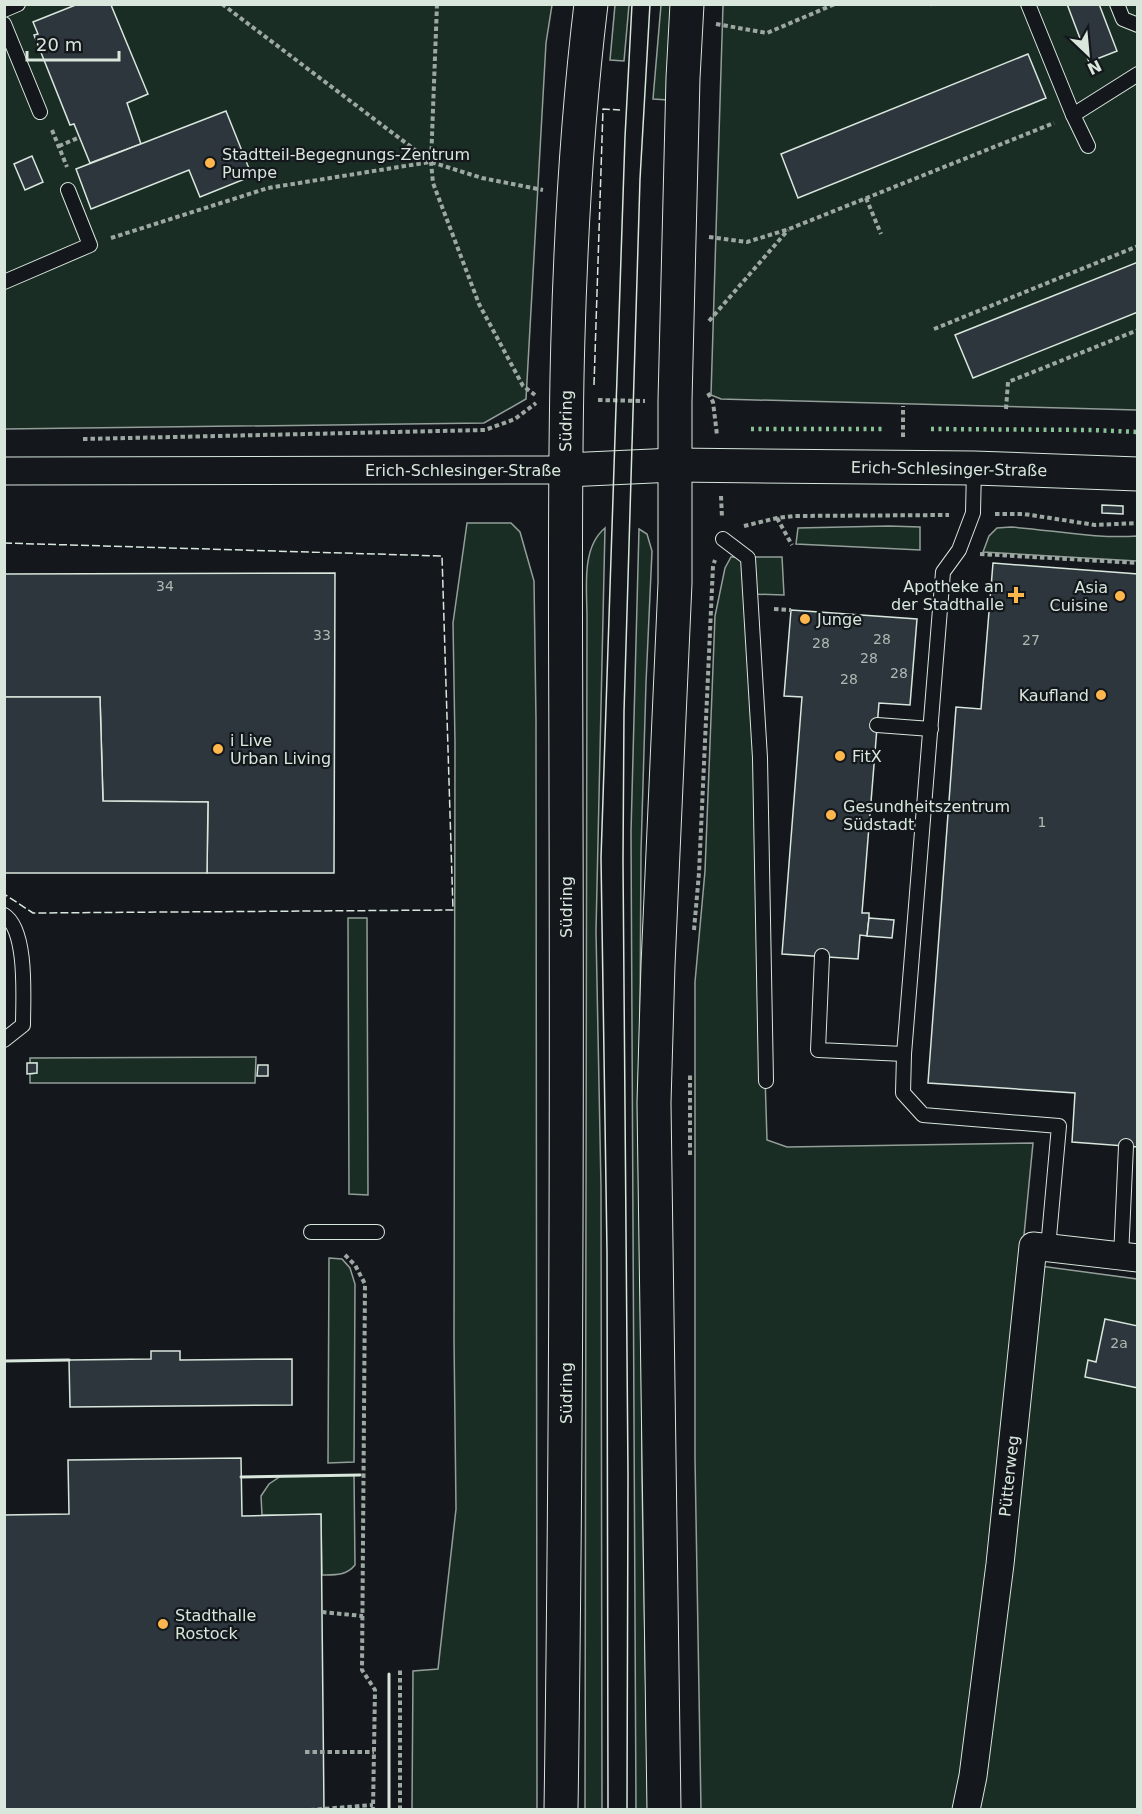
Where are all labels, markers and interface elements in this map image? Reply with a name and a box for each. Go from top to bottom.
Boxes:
scale bar [27,24,118,62]
north arrow [1058,24,1118,84]
text: 20 m [36,34,82,55]
text: N [1084,56,1105,79]
place label: Stadtteil-Begegnungs-Zentrum Pumpe [222,145,470,182]
marker: Stadtteil-Begegnungs-Zentrum Pumpe [203,156,217,170]
street label: Südring [556,390,576,452]
street label: Erich-Schlesinger-Straße [851,458,1047,480]
street label: Erich-Schlesinger-Straße [365,461,561,480]
place label: Apotheke an der Stadthalle [891,577,1004,614]
house number: 34 [156,578,174,594]
place label: Asia Cuisine [1049,578,1108,615]
marker: Apotheke an der Stadthalle [1009,588,1023,602]
marker: Asia Cuisine [1113,589,1127,603]
place label: Junge [816,610,862,629]
marker: Junge [798,612,812,626]
house number: 33 [313,627,331,643]
house number: 28 [873,631,891,647]
house number: 27 [1022,632,1040,648]
house number: 28 [812,635,830,651]
house number: 28 [860,650,878,666]
house number: 28 [890,665,908,681]
house number: 28 [840,671,858,687]
place label: Kaufland [1019,686,1089,705]
marker: Kaufland [1094,688,1108,702]
place label: i Live Urban Living [230,731,331,768]
marker: i Live Urban Living [211,742,225,756]
place label: FitX [852,747,882,766]
marker: FitX [833,749,847,763]
place label: Gesundheitszentrum Südstadt [843,797,1010,834]
marker: Gesundheitszentrum Südstadt [824,808,838,822]
house number: 1 [1038,814,1046,830]
street label: Südring [557,876,576,938]
house number: 2a [1110,1335,1128,1351]
street label: Südring [557,1362,576,1424]
street label: Pütterweg [995,1434,1023,1518]
place label: Stadthalle Rostock [175,1606,256,1643]
marker: Stadthalle Rostock [156,1617,170,1631]

